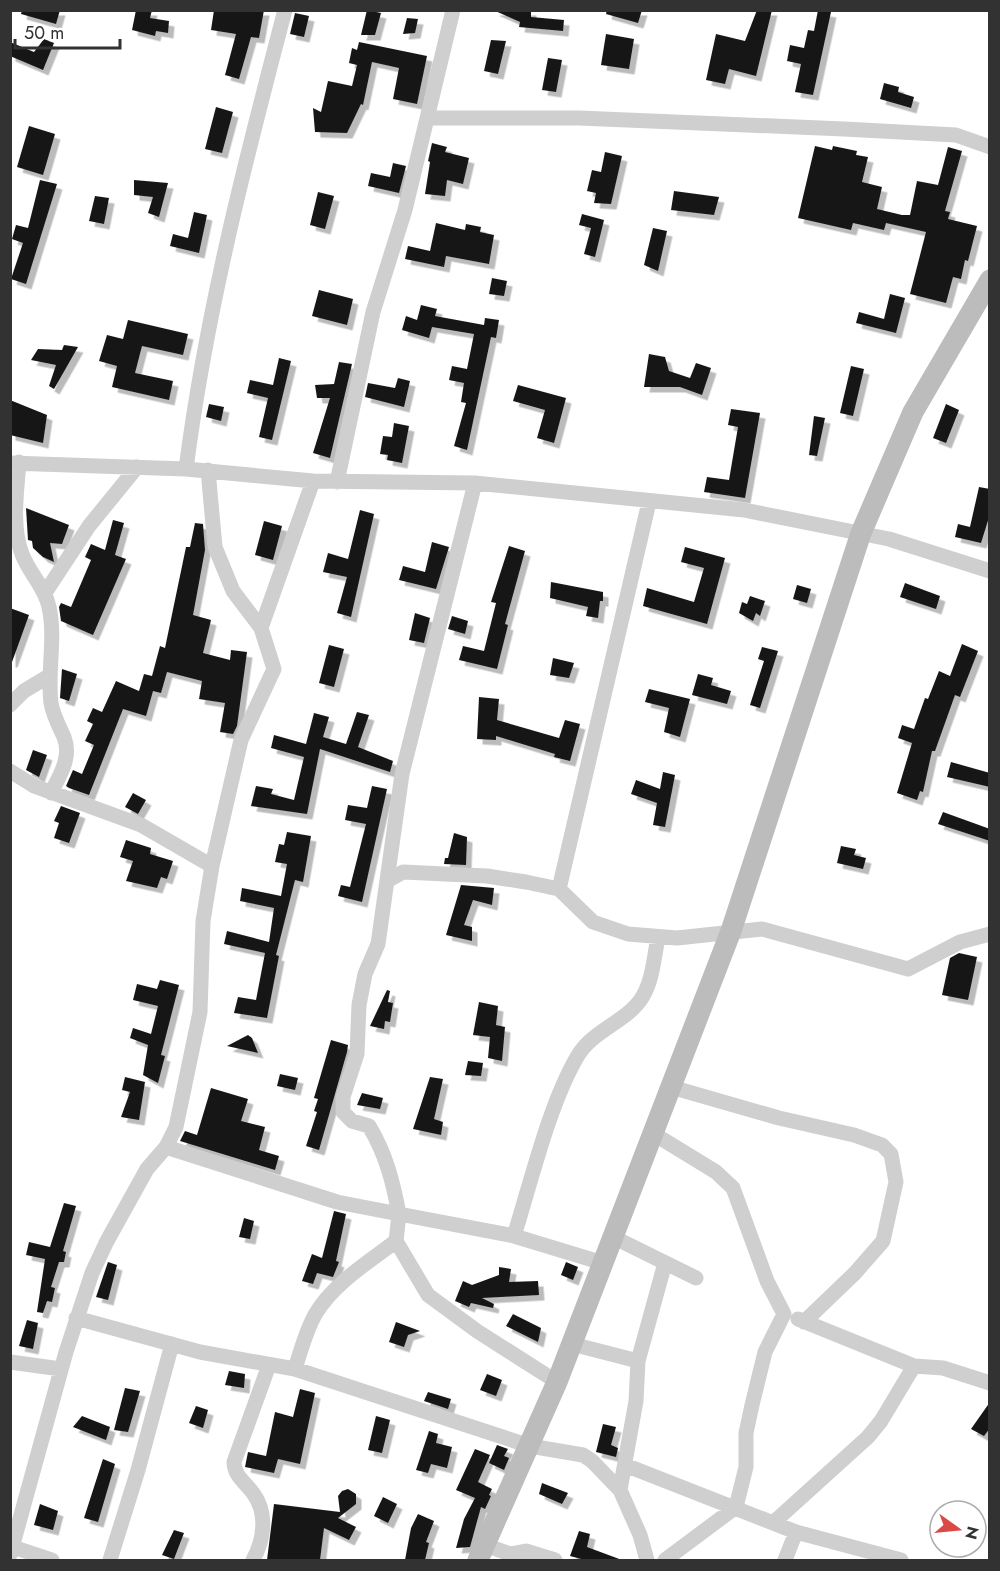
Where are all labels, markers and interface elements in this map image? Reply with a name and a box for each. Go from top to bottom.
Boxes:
scale bar [15,12,120,50]
text: 50 m [24,20,64,46]
north arrow [928,1499,988,1559]
text: N [959,1524,985,1542]

